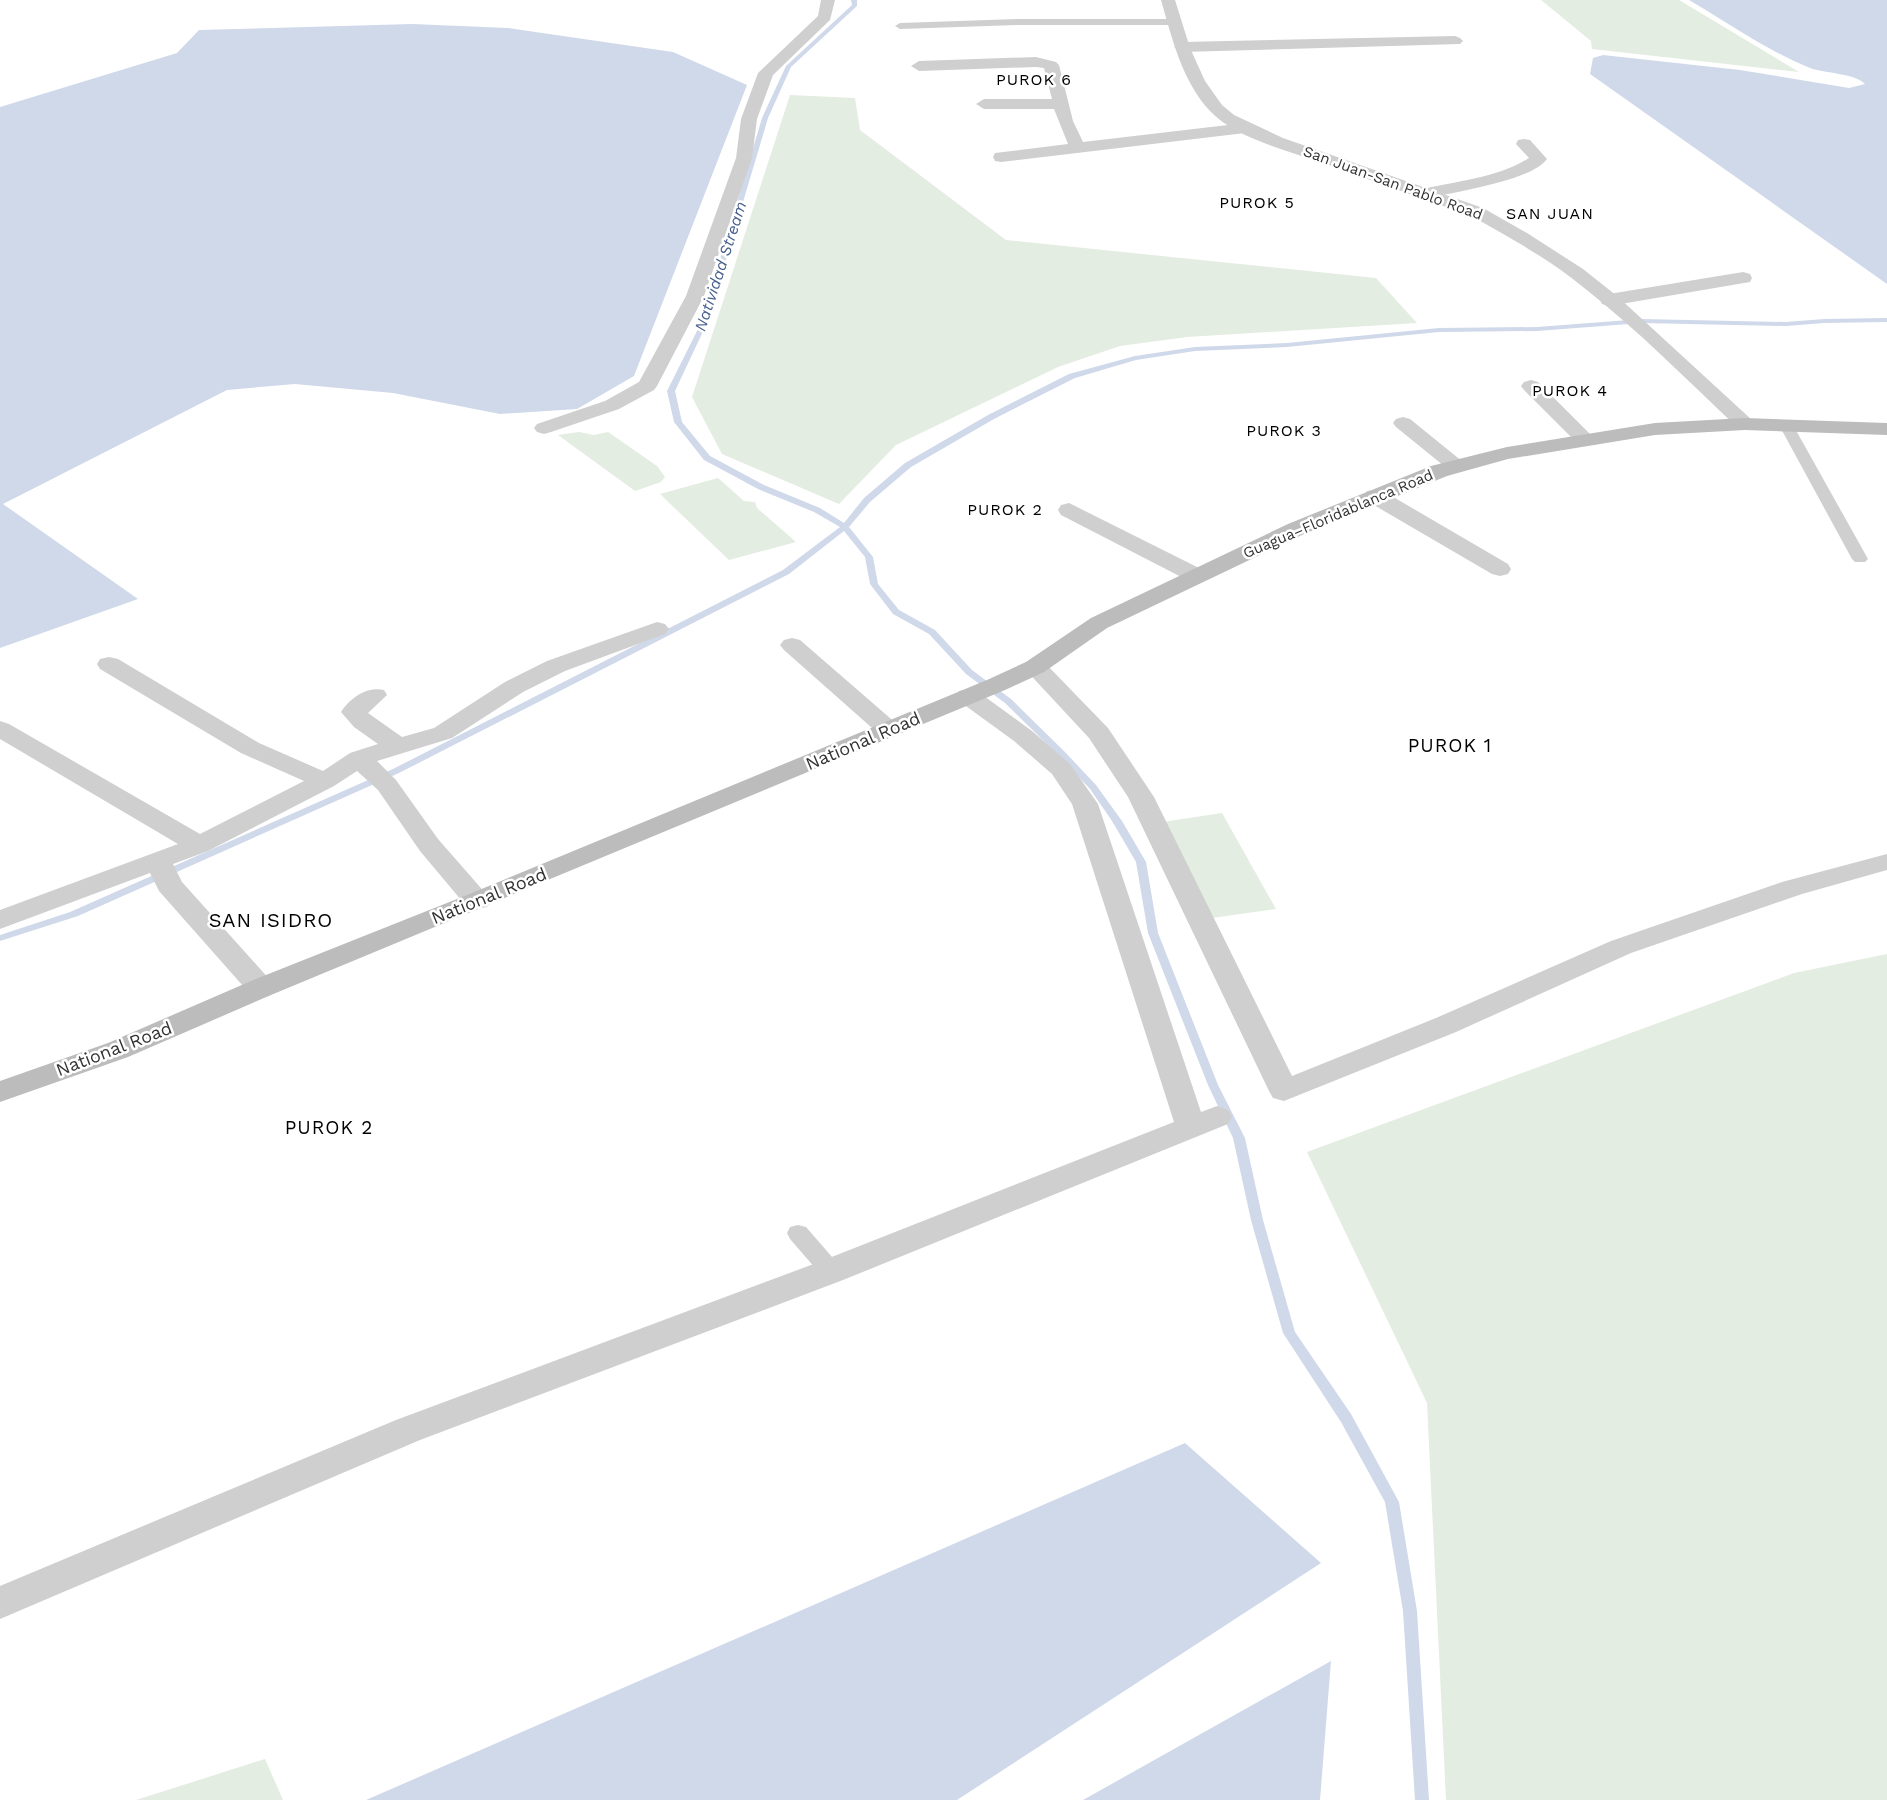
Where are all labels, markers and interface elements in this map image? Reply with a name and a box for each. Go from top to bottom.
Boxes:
district label: PUROK 6 [996,70,1072,89]
street label: San Juan-San Pablo Road [1301,142,1485,224]
district label: PUROK 5 [1219,193,1295,212]
water label: Natividad Stream [691,199,750,333]
district label: SAN JUAN [1506,204,1594,223]
district label: PUROK 4 [1532,381,1608,400]
district label: PUROK 3 [1246,421,1322,440]
street label: Guagua–Floridablanca Road [1240,466,1436,562]
district label: PUROK 2 [967,500,1043,519]
street label: National Road [802,707,923,774]
district label: PUROK 1 [1408,734,1492,757]
street label: National Road [428,863,549,928]
district label: SAN ISIDRO [209,908,333,932]
street label: National Road [53,1017,175,1080]
district label: PUROK 2 [285,1116,373,1139]

